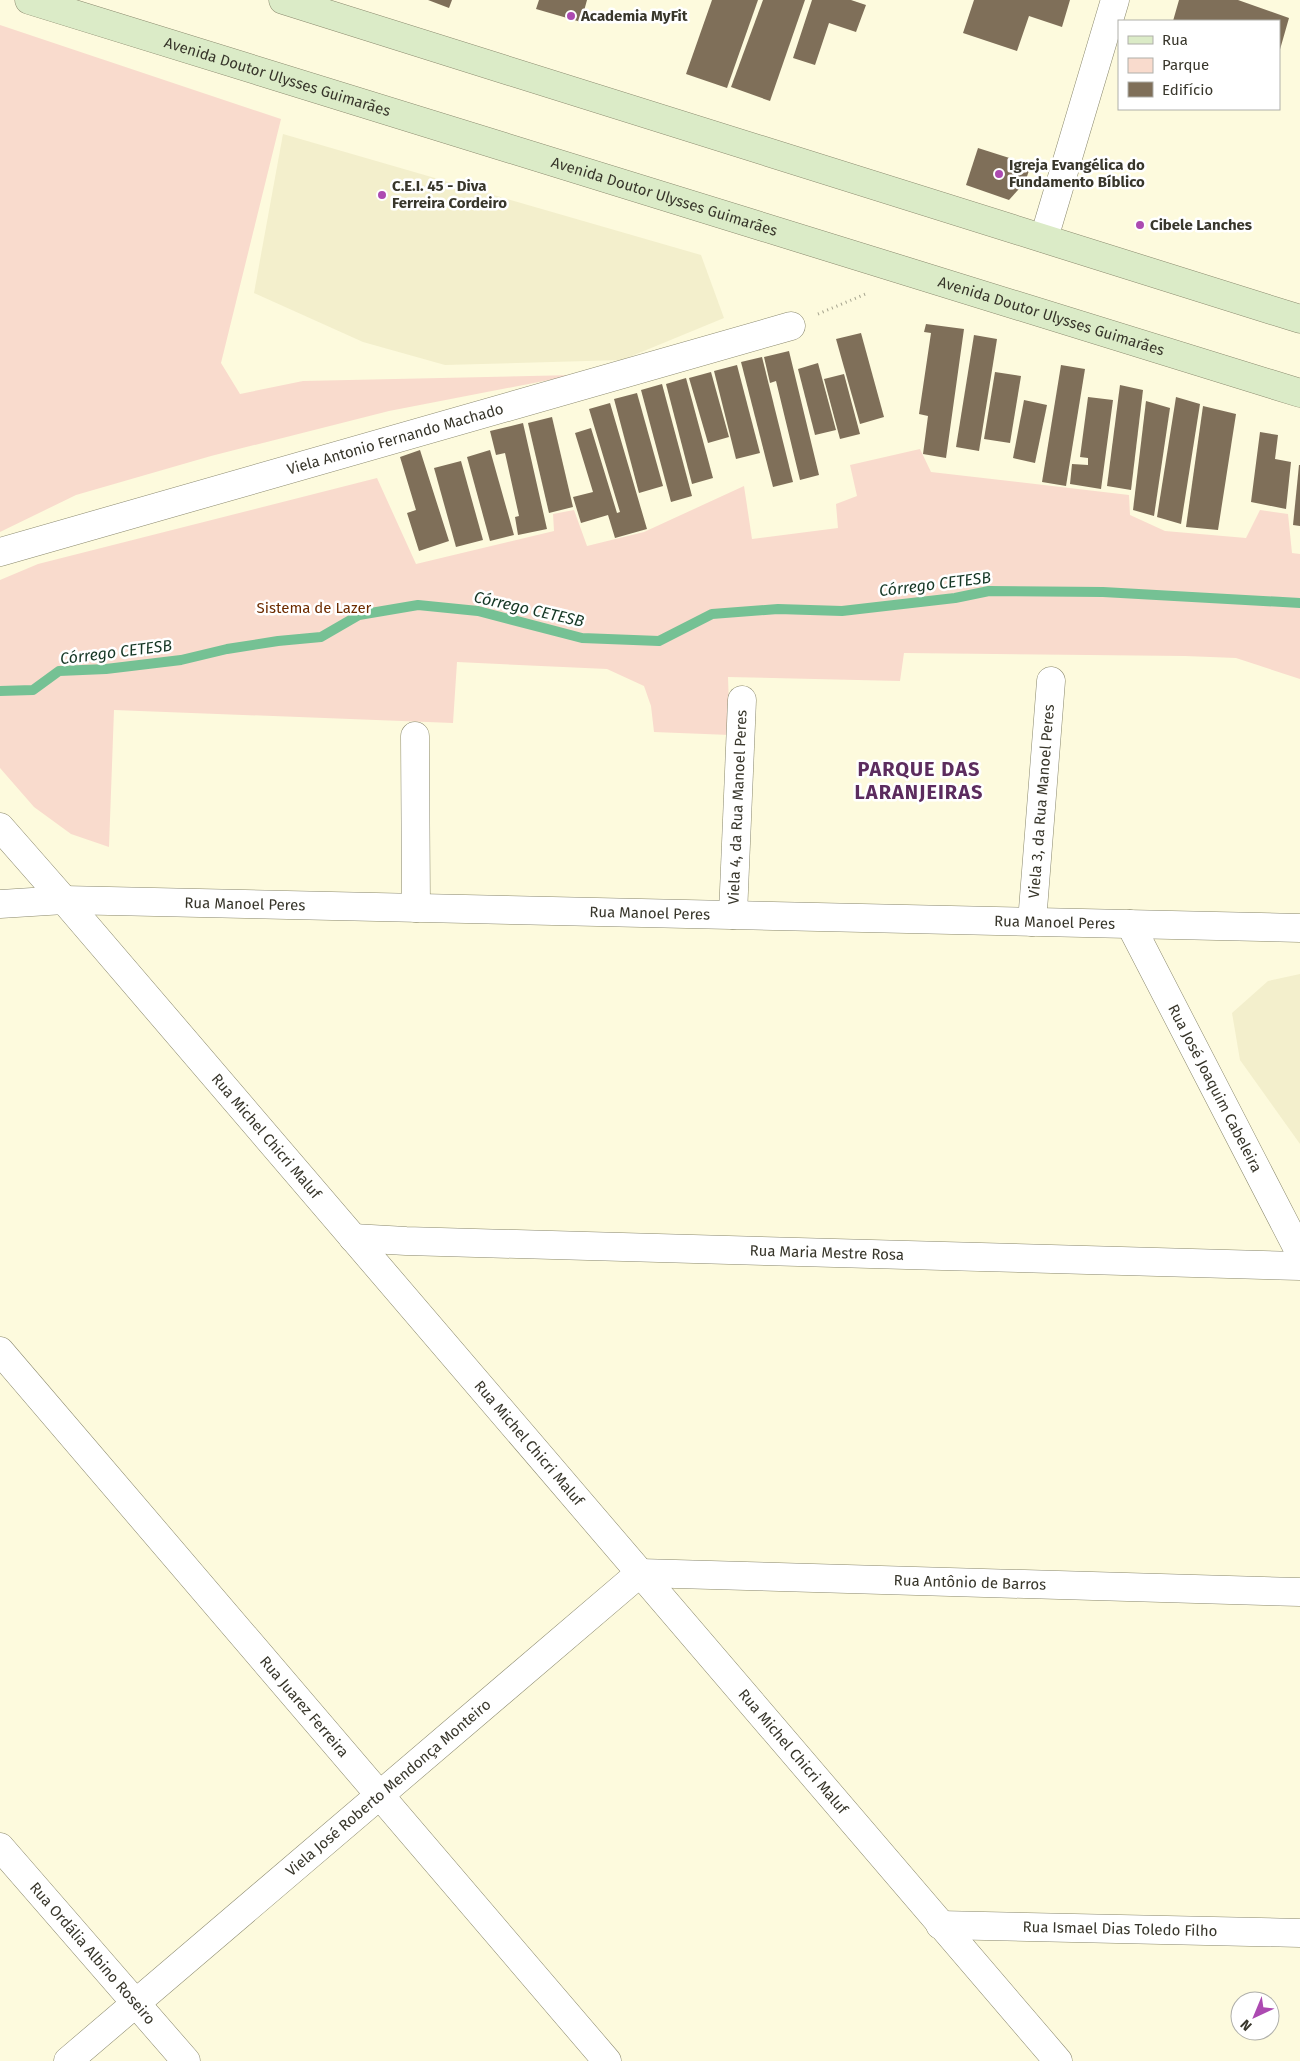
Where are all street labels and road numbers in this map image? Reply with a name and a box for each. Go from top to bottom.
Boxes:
street label: Avenida Doutor Ulysses Guimarães [162,33,393,120]
street label: Avenida Doutor Ulysses Guimarães [549,153,780,240]
street label: Avenida Doutor Ulysses Guimarães [936,273,1167,360]
street label: Viela Antonio Fernando Machado [285,400,506,479]
street label: Viela 3, da Rua Manoel Peres [1025,704,1058,899]
street label: Viela 4, da Rua Manoel Peres [724,709,751,905]
street label: Rua Manoel Peres [184,894,305,914]
street label: Rua Manoel Peres [589,903,710,924]
street label: Rua Manoel Peres [994,912,1115,933]
street label: Rua José Joaquim Cabeleira [1164,1001,1266,1175]
street label: Rua Michel Chicri Maluf [208,1070,325,1203]
street label: Rua Maria Mestre Rosa [749,1242,904,1264]
street label: Rua Michel Chicri Maluf [470,1377,588,1510]
street label: Rua Antônio de Barros [894,1571,1046,1594]
street label: Rua Juarez Ferreira [256,1652,352,1761]
street label: Rua Michel Chicri Maluf [735,1685,852,1818]
street label: Viela José Roberto Mendonça Monteiro [282,1695,494,1880]
street label: Rua Ordália Albino Roseiro [26,1879,159,2028]
street label: Rua Ismael Dias Toledo Filho [1022,1918,1218,1940]

